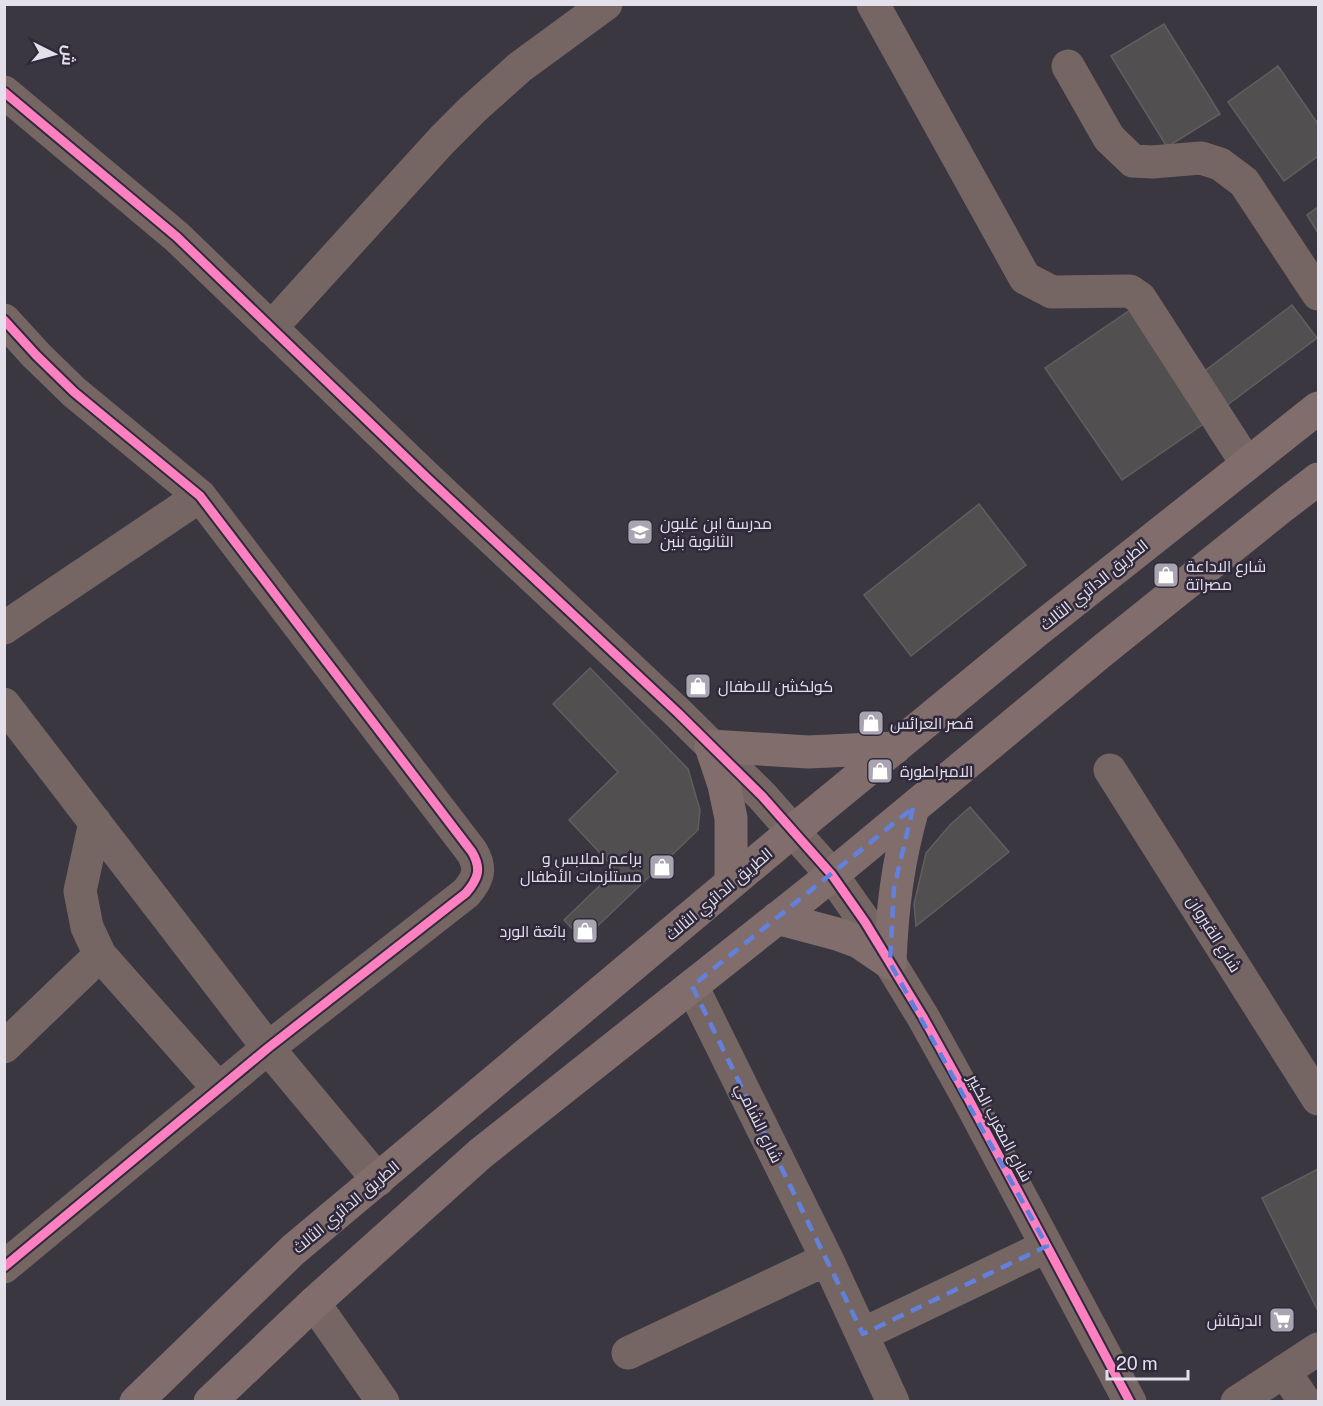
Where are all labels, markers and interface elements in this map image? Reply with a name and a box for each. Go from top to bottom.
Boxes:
north arrow [24,24,84,84]
text: ش [58,44,79,67]
place label: مدرسة ابن غلبون الثانوية بنين [660,514,772,552]
school or university icon: مدرسة ابن غلبون الثانوية بنين [625,517,655,547]
street label: الطريق الدائري الثالث [1036,536,1154,638]
place label: شارع الاداعة مصراتة [1186,557,1266,594]
shop icon: شارع الاداعة مصراتة [1151,560,1181,590]
shop icon: كولكشن للاطفال [683,671,713,701]
place label: كولكشن للاطفال [718,677,833,697]
shop icon: قصر العرائس [856,708,886,738]
place label: قصر العرائس [890,714,974,734]
shop icon: الامبراطورة [865,756,895,786]
place label: الامبراطورة [900,762,973,781]
street label: الطريق الدائري الثالث [662,844,779,947]
place label: براعم لملابس و مستلزمات الأطفال [520,849,642,887]
shop icon: براعم لملابس و مستلزمات الأطفال [647,852,677,882]
street label: شارع القيروان [1181,892,1245,977]
shop icon: بائعة الورد [570,916,600,946]
place label: بائعة الورد [500,922,566,941]
street label: شارع المغرب الكبير [961,1070,1036,1186]
street label: شارع الشامي [728,1080,786,1168]
street label: الطريق الدائري الثالث [289,1157,406,1260]
supermarket icon: الدرقاش [1267,1305,1297,1335]
place label: الدرقاش [1207,1311,1262,1331]
scale bar [1107,1343,1188,1381]
text: 20 m [1116,1353,1158,1374]

